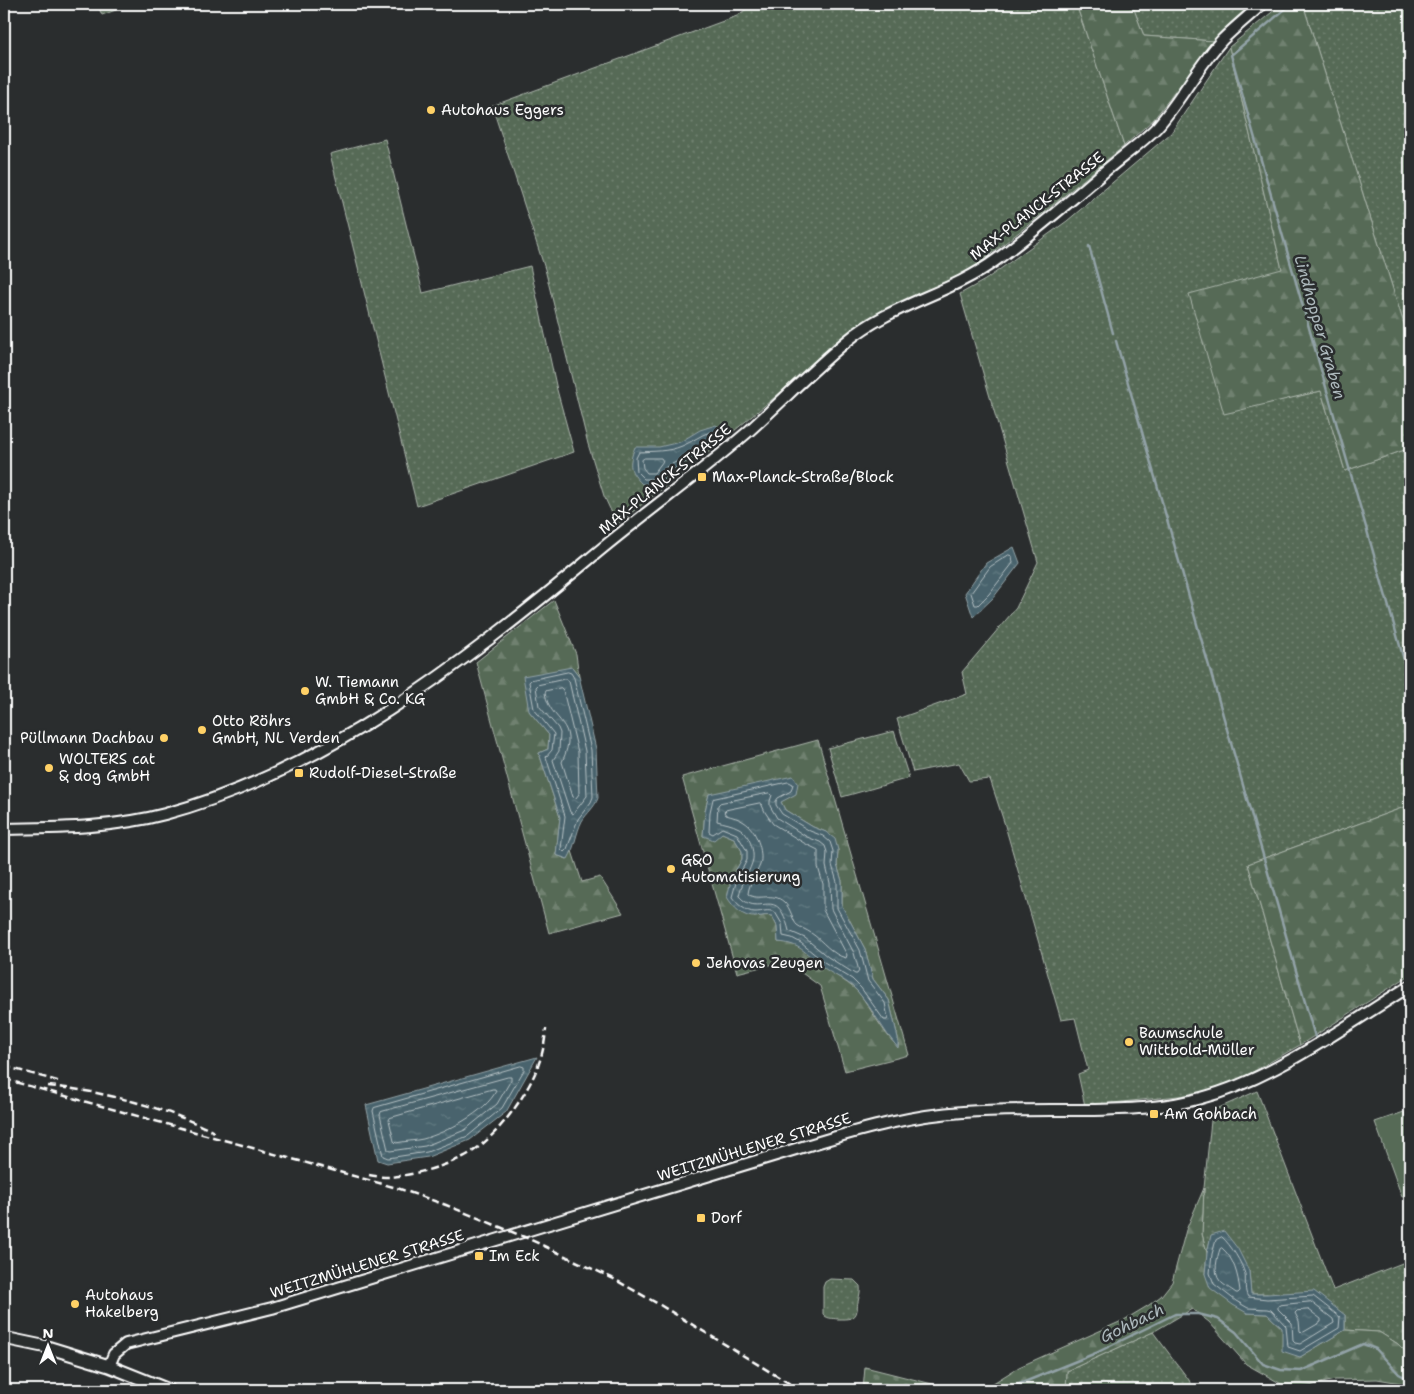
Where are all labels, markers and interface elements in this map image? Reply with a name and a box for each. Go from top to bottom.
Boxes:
place label: Autohaus Eggers [441,100,564,120]
marker: Autohaus Eggers [425,104,437,116]
street label: MAX-PLANCK-STRASSE [966,147,1108,265]
water label: Lindhopper Graben [1289,253,1351,401]
street label: MAX-PLANCK-STRASSE [594,419,736,539]
place label: Max-Planck-Straße/Block [712,467,894,487]
marker: Max-Planck-Straße/Block [696,471,708,483]
place label: W. Tiemann GmbH & Co. KG [315,672,425,709]
marker: W. Tiemann GmbH & Co. KG [299,685,311,697]
place label: Otto Röhrs GmbH, NL Verden [212,711,340,748]
marker: Otto Röhrs GmbH, NL Verden [196,724,208,736]
place label: Püllmann Dachbau [20,728,154,748]
marker: Püllmann Dachbau [158,732,170,744]
place label: WOLTERS cat & dog GmbH [59,749,155,786]
marker: WOLTERS cat & dog GmbH [43,762,55,774]
place label: Rudolf-Diesel-Straße [309,763,457,783]
marker: Rudolf-Diesel-Straße [293,767,305,779]
place label: G&O Automatisierung [681,850,801,887]
marker: G&O Automatisierung [665,863,677,875]
place label: Jehovas Zeugen [706,953,823,973]
marker: Jehovas Zeugen [690,957,702,969]
place label: Baumschule Wittbold-Müller [1139,1023,1255,1060]
marker: Baumschule Wittbold-Müller [1123,1036,1135,1048]
place label: Am Gohbach [1164,1104,1257,1124]
street label: WEITZMÜHLENER STRASSE [655,1108,853,1186]
marker: Am Gohbach [1148,1108,1160,1120]
place label: Dorf [711,1208,742,1228]
marker: Dorf [695,1212,707,1224]
street label: WEITZMÜHLENER STRASSE [268,1225,466,1303]
place label: Im Eck [489,1246,540,1266]
marker: Im Eck [473,1250,485,1262]
place label: Autohaus Hakelberg [85,1285,159,1322]
marker: Autohaus Hakelberg [69,1298,81,1310]
water label: Gohbach [1096,1298,1168,1348]
north arrow [22,1322,72,1372]
text: N [42,1324,54,1342]

